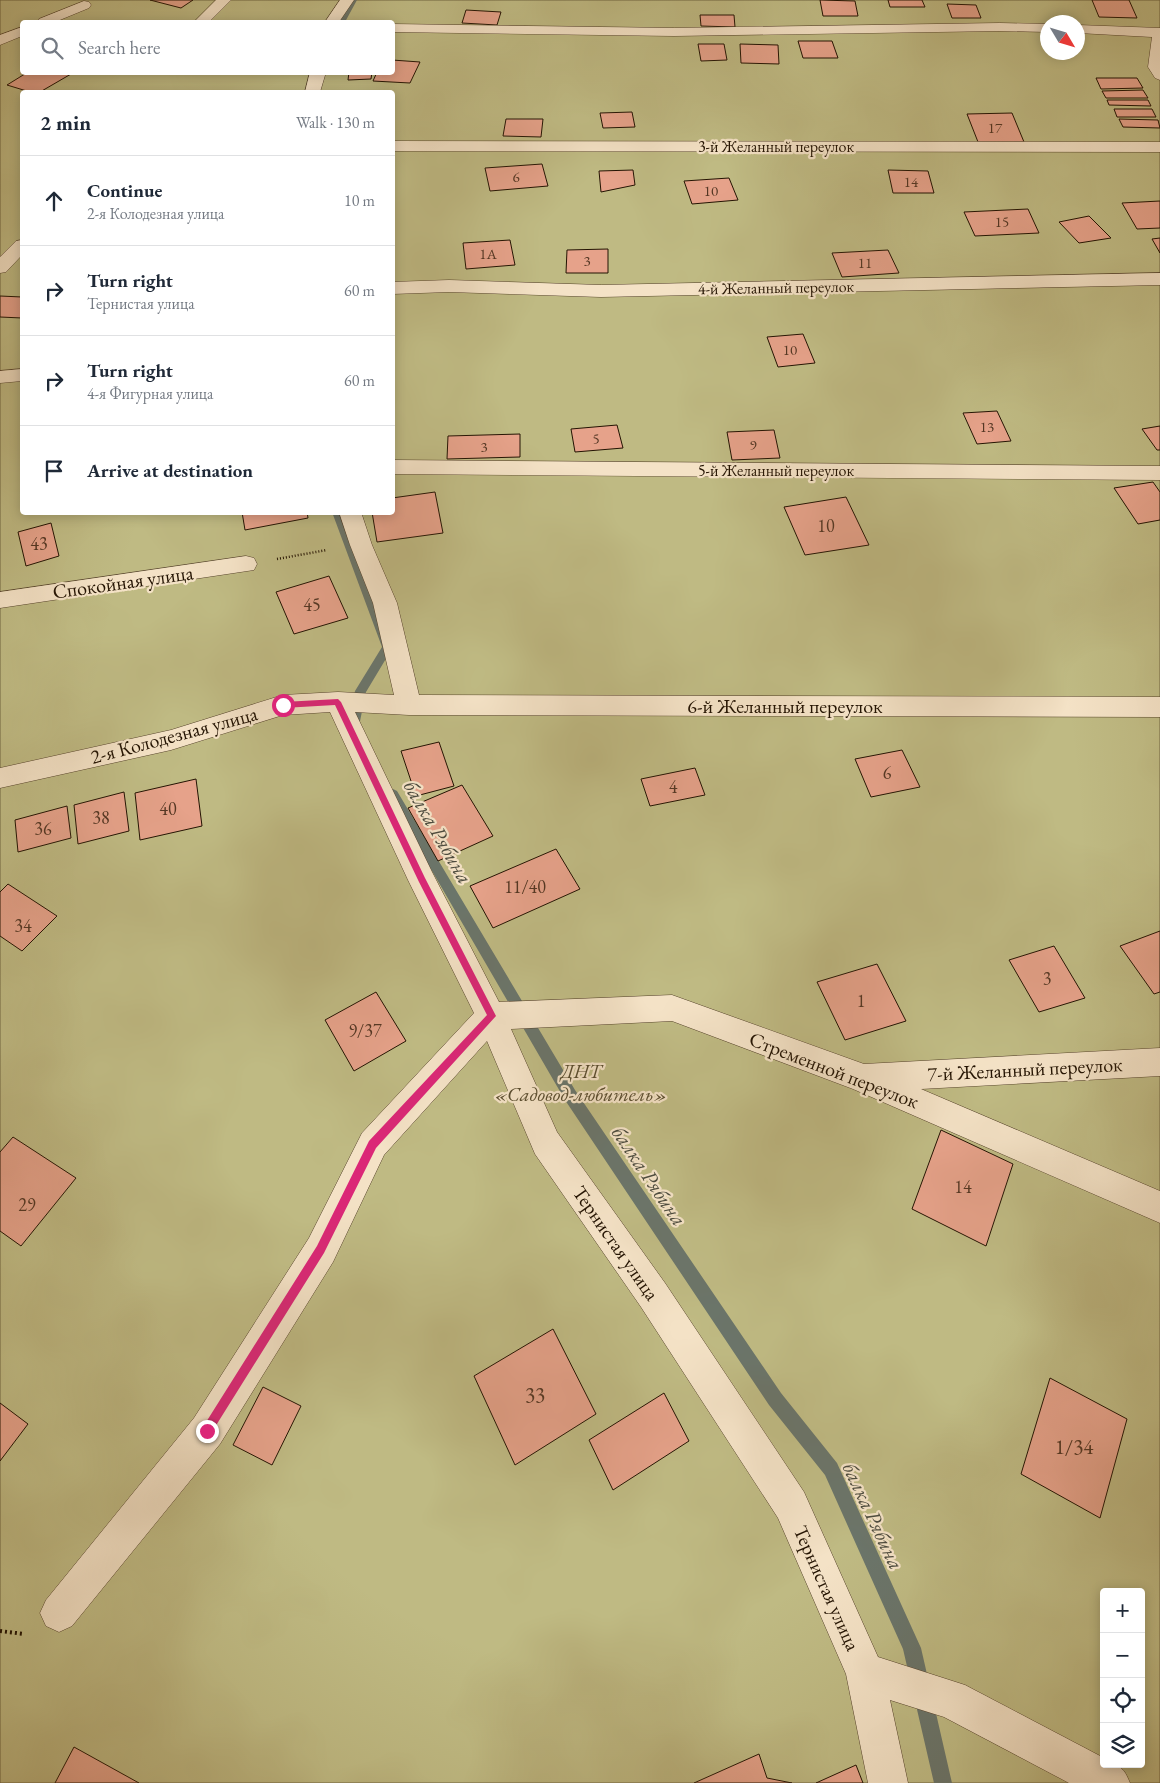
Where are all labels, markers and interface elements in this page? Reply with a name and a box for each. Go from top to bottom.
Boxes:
north arrow [1040,15,1085,60]
search box [20,20,395,75]
icon: search [38,34,66,62]
text: Search here [78,35,160,60]
text: 2 min [40,109,91,136]
text: Walk · 130 m [296,112,375,133]
house number: 17 [988,118,1003,137]
street label: 3-й Желанный переулок [698,136,854,157]
house number: 6 [512,167,520,186]
house number: 14 [904,172,919,191]
text: Continue [87,178,162,203]
house number: 10 [704,181,718,200]
icon: ahead [40,187,68,215]
text: 10 m [344,190,375,211]
text: 2-я Колодезная улица [87,203,224,224]
house number: 15 [995,212,1009,231]
house number: 1А [479,244,497,263]
house number: 3 [583,251,591,270]
house number: 11 [858,253,872,272]
text: Turn right [87,268,173,293]
street label: 4-й Желанный переулок [698,276,855,299]
icon: right [40,277,68,305]
text: 60 m [344,280,375,301]
text: Тернистая улица [87,293,195,314]
house number: 10 [783,340,797,359]
text: Turn right [87,358,173,383]
icon: right [40,367,68,395]
text: 60 m [344,370,375,391]
text: 4-я Фигурная улица [87,383,213,404]
house number: 13 [980,417,994,436]
house number: 5 [592,429,600,448]
house number: 9 [749,435,757,454]
house number: 3 [480,437,488,456]
icon: arrive [40,457,68,485]
text: Arrive at destination [87,458,253,483]
street label: 5-й Желанный переулок [698,460,854,481]
house number: 10 [817,514,835,537]
house number: 43 [30,532,48,555]
street label: Спокойная улица [51,559,195,605]
house number: 45 [303,593,321,616]
street label: 6-й Желанный переулок [687,693,883,719]
route start [272,694,295,717]
street label: 2-я Колодезная улица [88,700,260,770]
house number: 6 [883,761,892,784]
water label: балка Рябина [398,775,479,888]
house number: 4 [669,775,678,798]
house number: 40 [159,797,177,820]
house number: 38 [92,806,110,829]
house number: 36 [34,817,52,840]
house number: 11/40 [504,875,546,898]
house number: 34 [14,914,32,937]
house number: 3 [1043,967,1051,990]
house number: 1 [857,989,865,1012]
house number: 9/37 [348,1019,382,1042]
street label: Стременной переулок [746,1026,923,1114]
street label: 7-й Желанный переулок [927,1051,1124,1087]
park label: ДНТ «Садовод-любитель» [495,1058,667,1107]
water label: балка Рябина [606,1120,693,1231]
house number: 14 [954,1175,972,1198]
street label: Тернистая улица [567,1180,665,1306]
house number: 29 [18,1193,36,1216]
house number: 33 [525,1381,545,1408]
route end [196,1420,219,1443]
house number: 1/34 [1055,1433,1094,1460]
water label: балка Рябина [837,1458,910,1574]
street label: Тернистая улица [788,1521,866,1655]
map controls [1100,1588,1145,1768]
button: + [1100,1588,1145,1633]
button: − [1100,1633,1145,1678]
button: locate [1100,1678,1145,1723]
button: layers [1100,1723,1145,1768]

